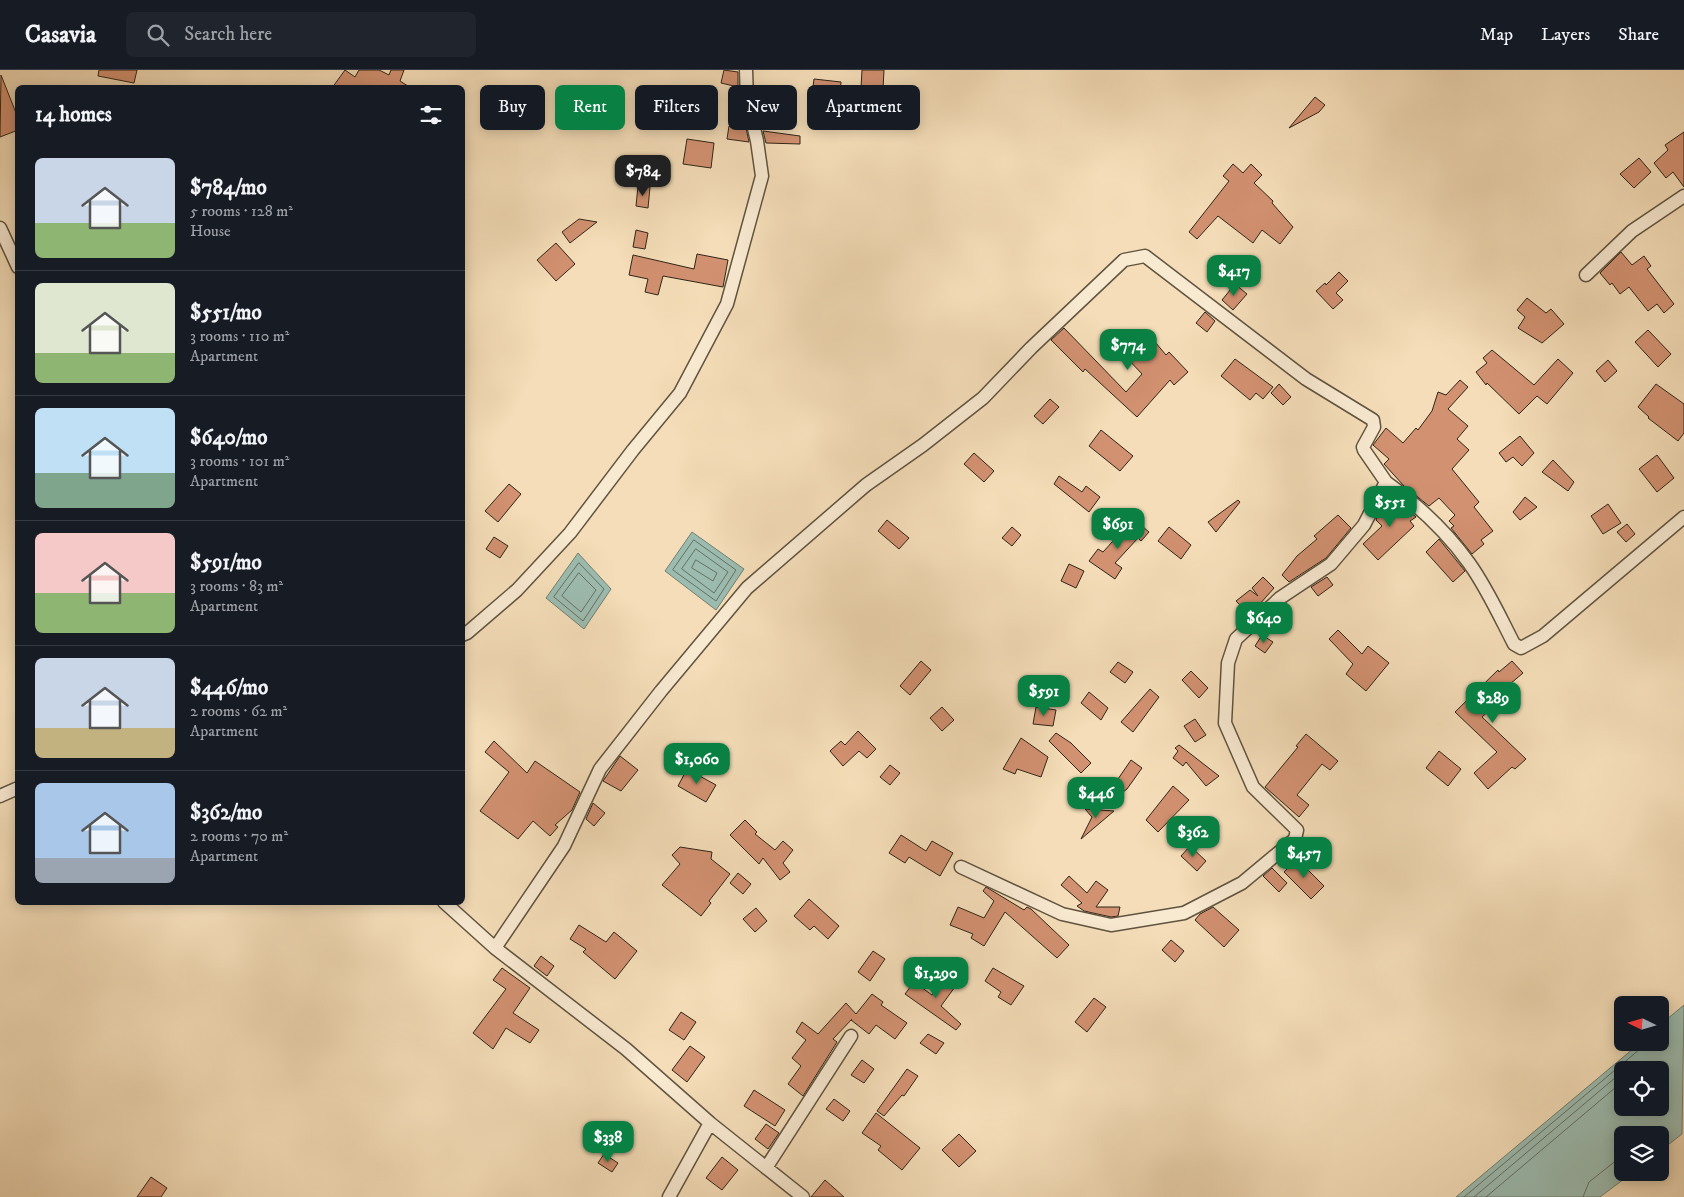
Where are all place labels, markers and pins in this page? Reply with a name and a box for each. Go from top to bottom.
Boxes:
pin: $784 [613,154,673,197]
pin: $417 [1204,254,1264,297]
pin: $774 [1098,328,1158,371]
pin: $551 [1360,486,1420,528]
pin: $691 [1088,508,1148,550]
pin: $640 [1234,602,1294,644]
pin: $591 [1014,674,1074,717]
pin: $289 [1463,682,1523,724]
pin: $1,060 [656,742,738,785]
pin: $446 [1066,776,1126,819]
pin: $362 [1163,816,1223,858]
pin: $457 [1274,836,1334,879]
pin: $1,290 [895,956,977,999]
pin: $338 [578,1120,638,1163]

